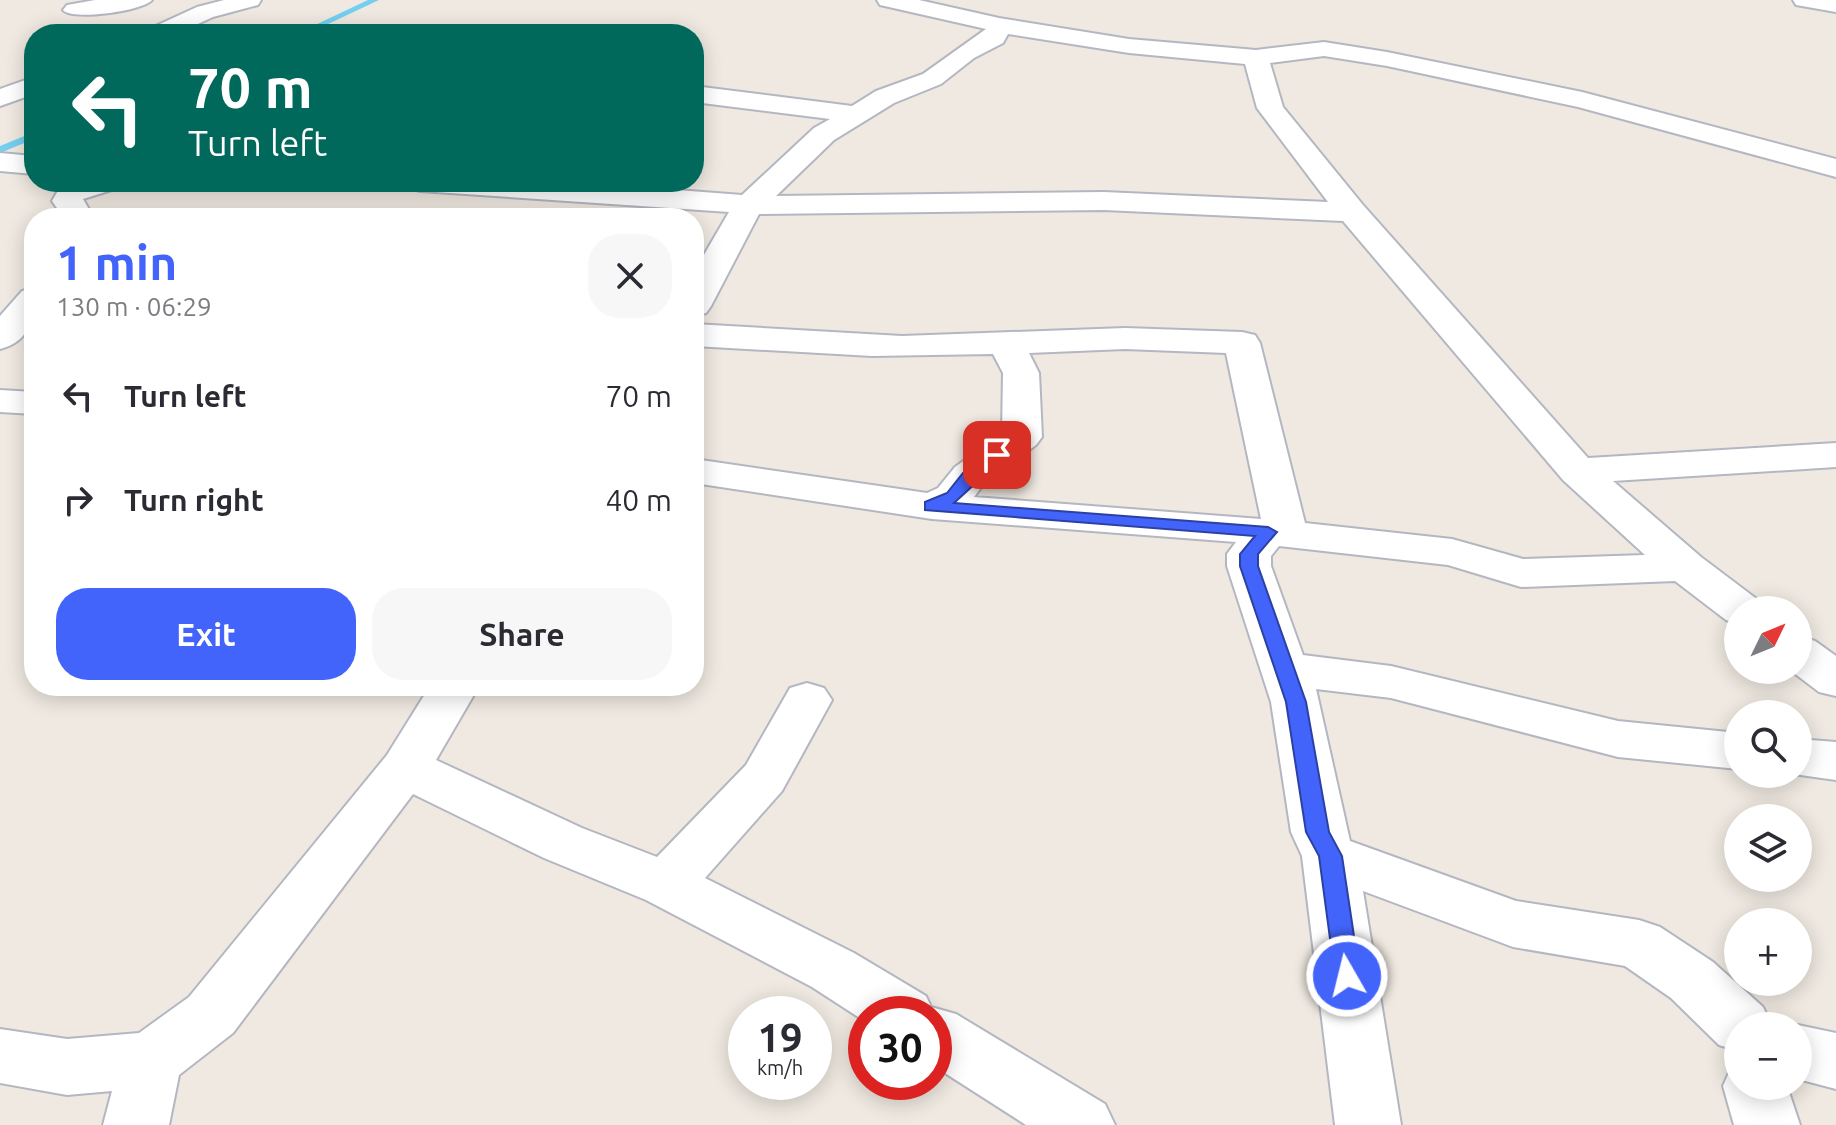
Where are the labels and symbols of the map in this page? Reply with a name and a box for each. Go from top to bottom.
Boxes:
pin [963,421,1031,489]
north arrow [1724,596,1812,684]
position arrow [1305,934,1389,1018]
speed limit sign: 30 [848,996,952,1100]

